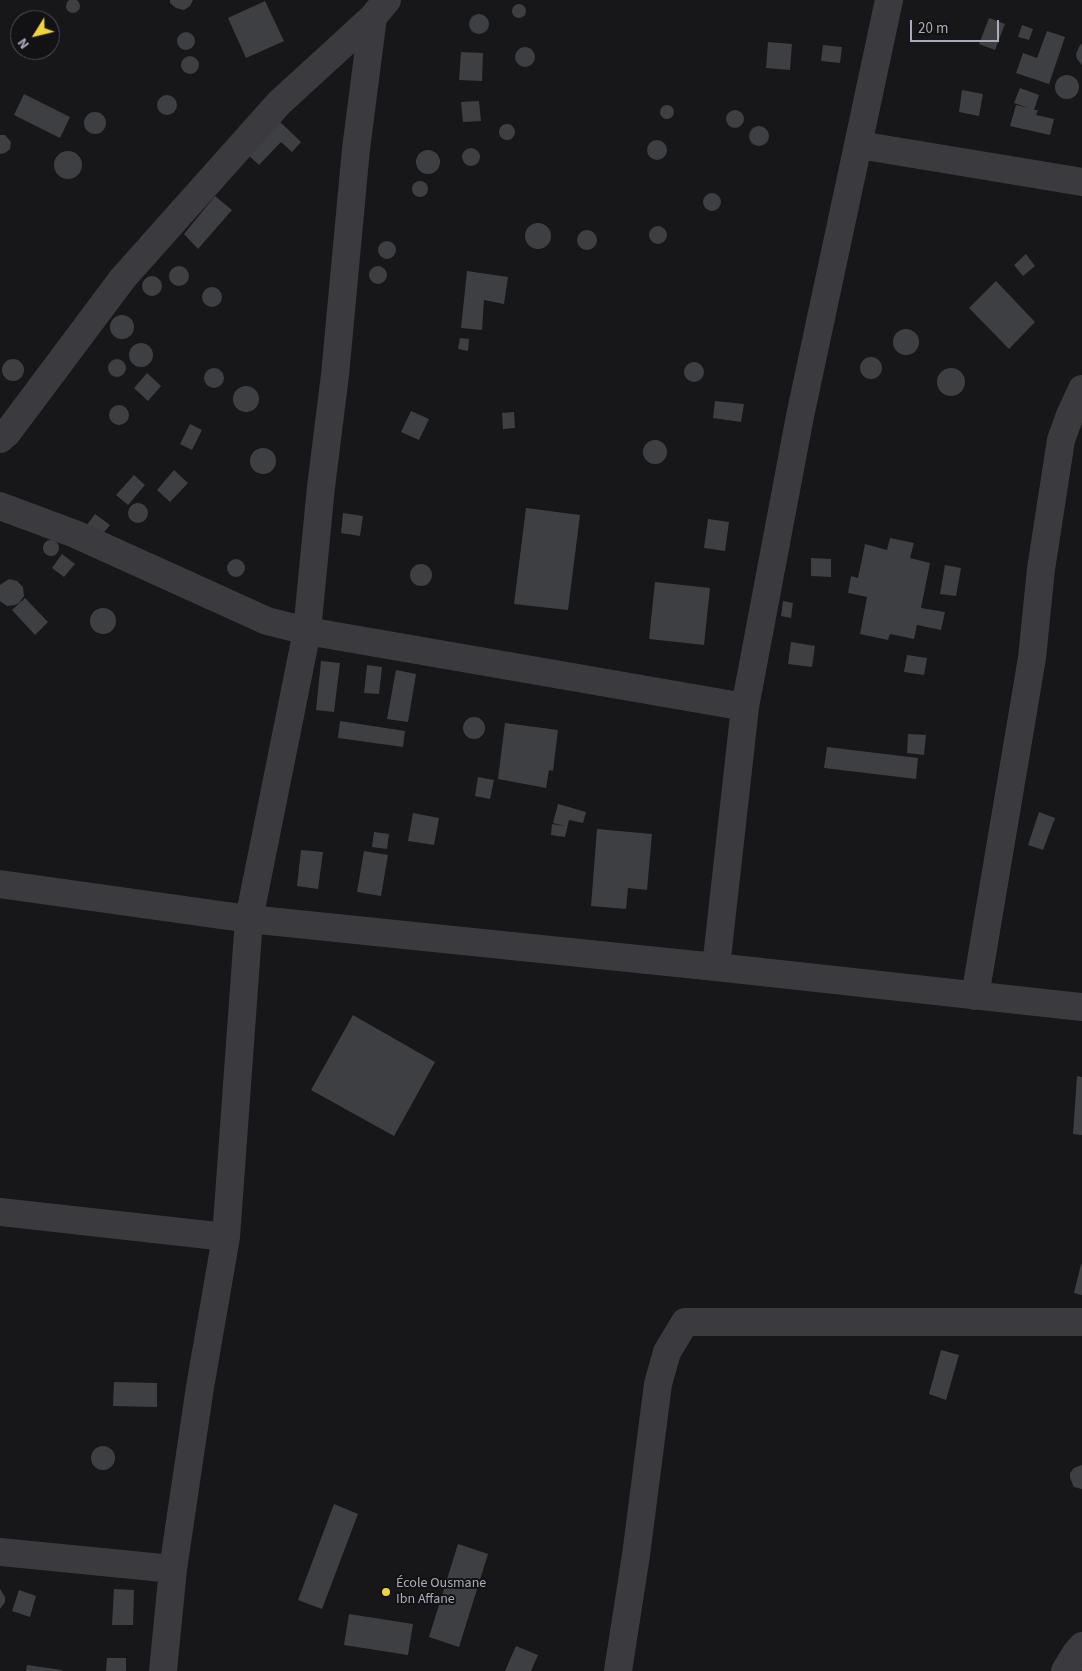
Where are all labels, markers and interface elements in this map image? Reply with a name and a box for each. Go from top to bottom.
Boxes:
north arrow [10,10,60,60]
scale bar [912,10,1001,42]
text: 20 m [918,18,948,39]
text: N [13,34,35,53]
place label: École Ousmane Ibn Affane [396,1576,486,1608]
marker: École Ousmane Ibn Affane [380,1586,392,1598]

